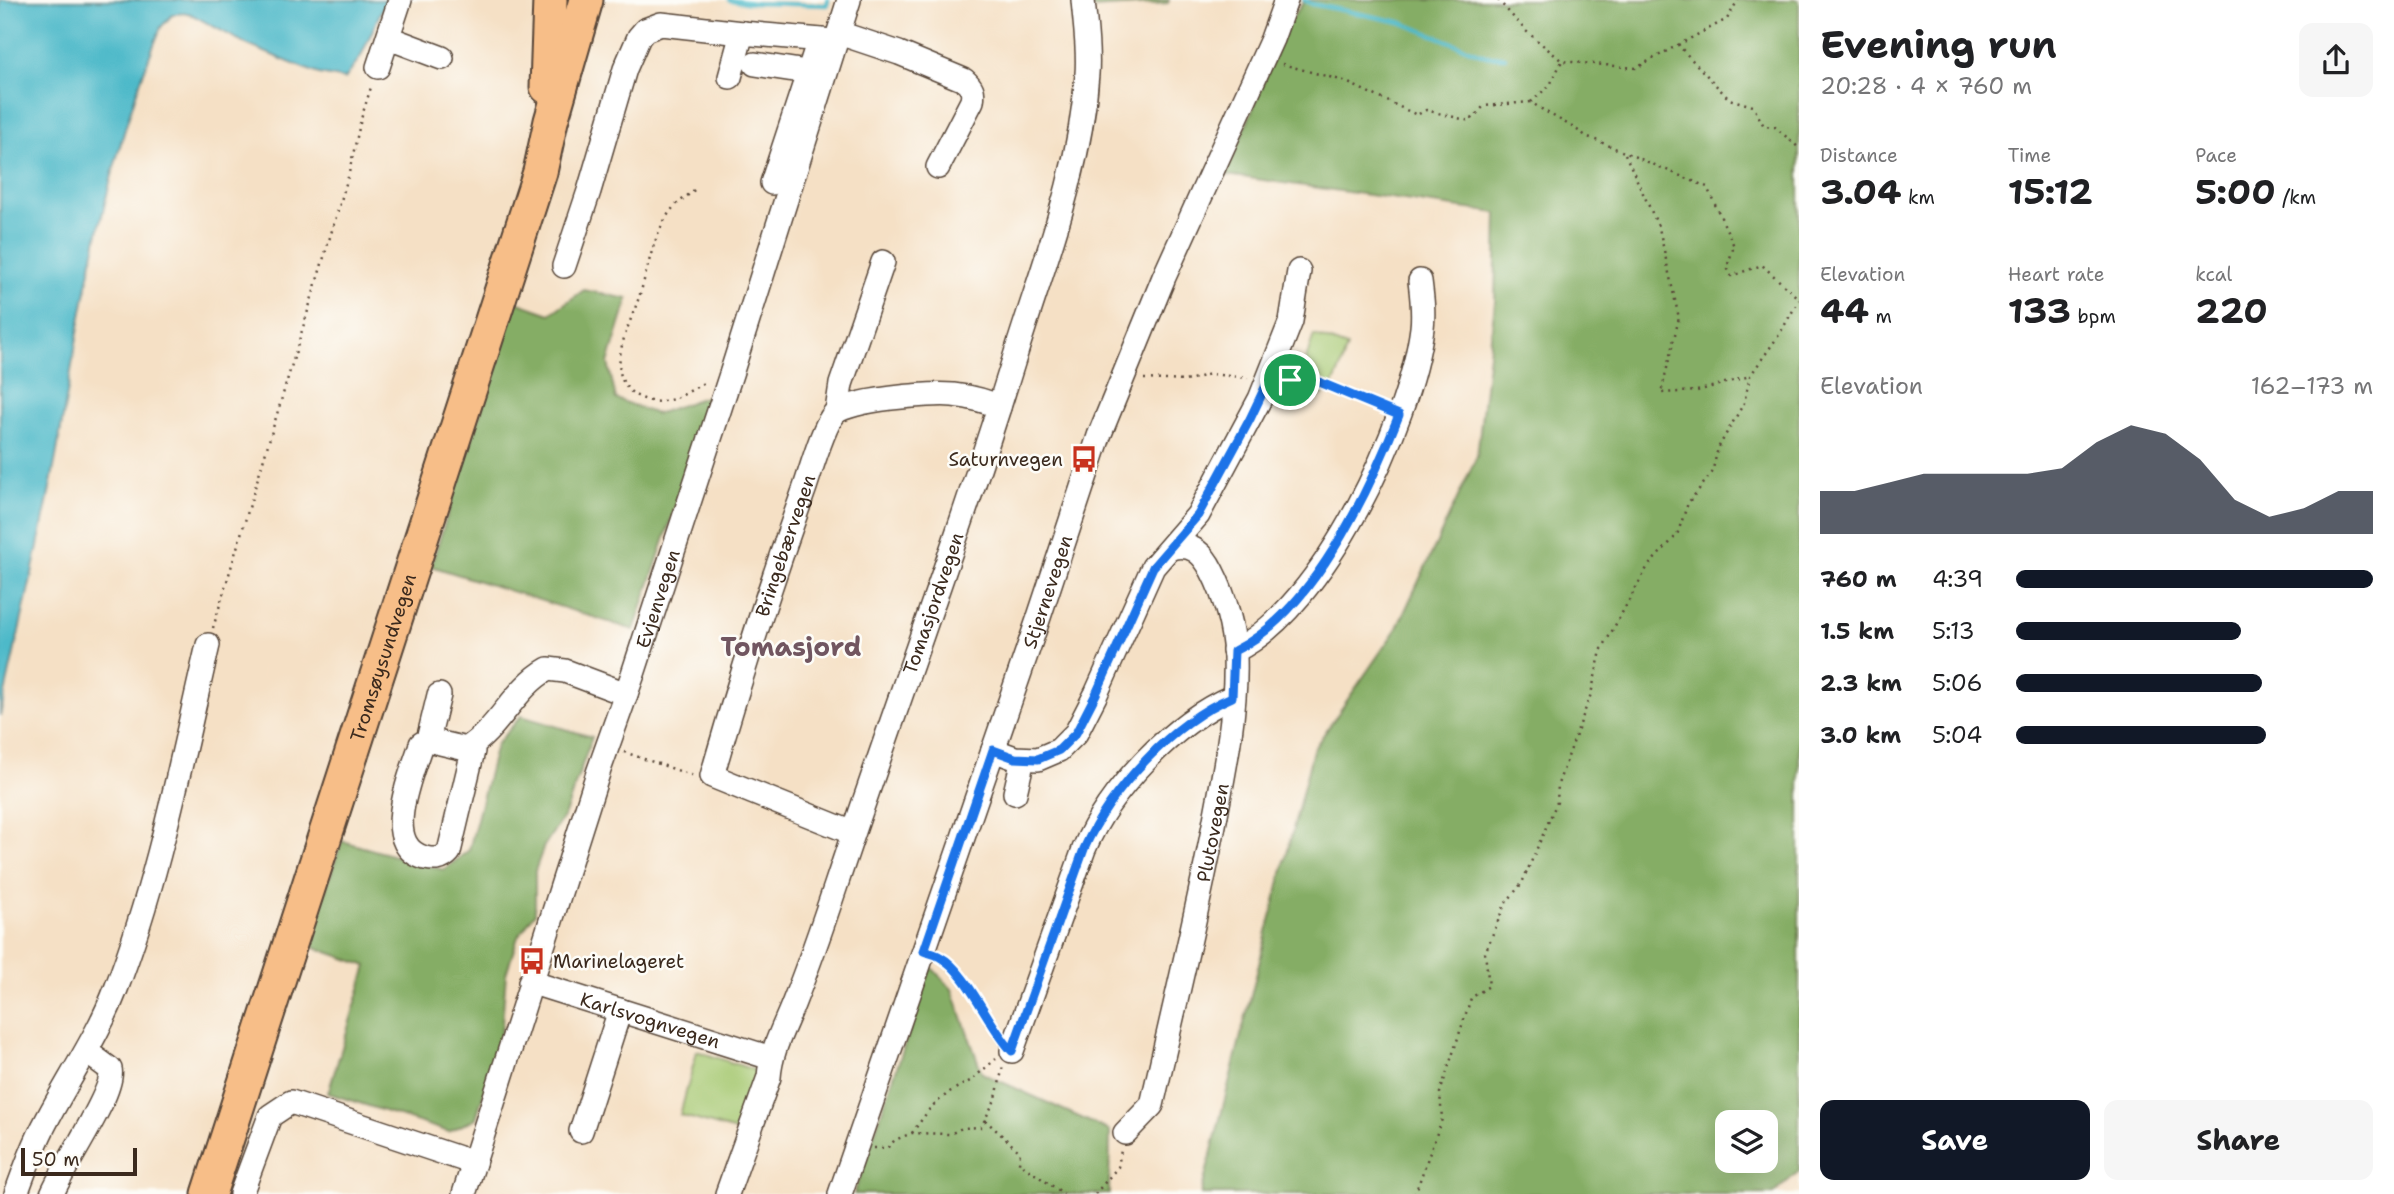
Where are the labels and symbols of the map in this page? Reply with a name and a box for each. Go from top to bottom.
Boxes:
pin [1260,350,1320,410]
bus stop icon: Saturnvegen [1069,444,1099,474]
place label: Saturnvegen [949,447,1063,472]
street label: Bringebærvegen [750,471,821,620]
street label: Tomasjordvegen [897,529,970,678]
street label: Stjernevegen [1017,532,1078,652]
street label: Evjenvegen [630,546,686,651]
street label: Tromsøysundvegen [344,570,422,745]
district label: Tomasjord [720,629,862,664]
street label: Plutovegen [1191,781,1235,884]
bus stop icon: Marinelageret [517,946,547,976]
place label: Marinelageret [553,949,684,974]
street label: Karlsvognvegen [577,987,723,1054]
scale bar [21,1145,136,1177]

